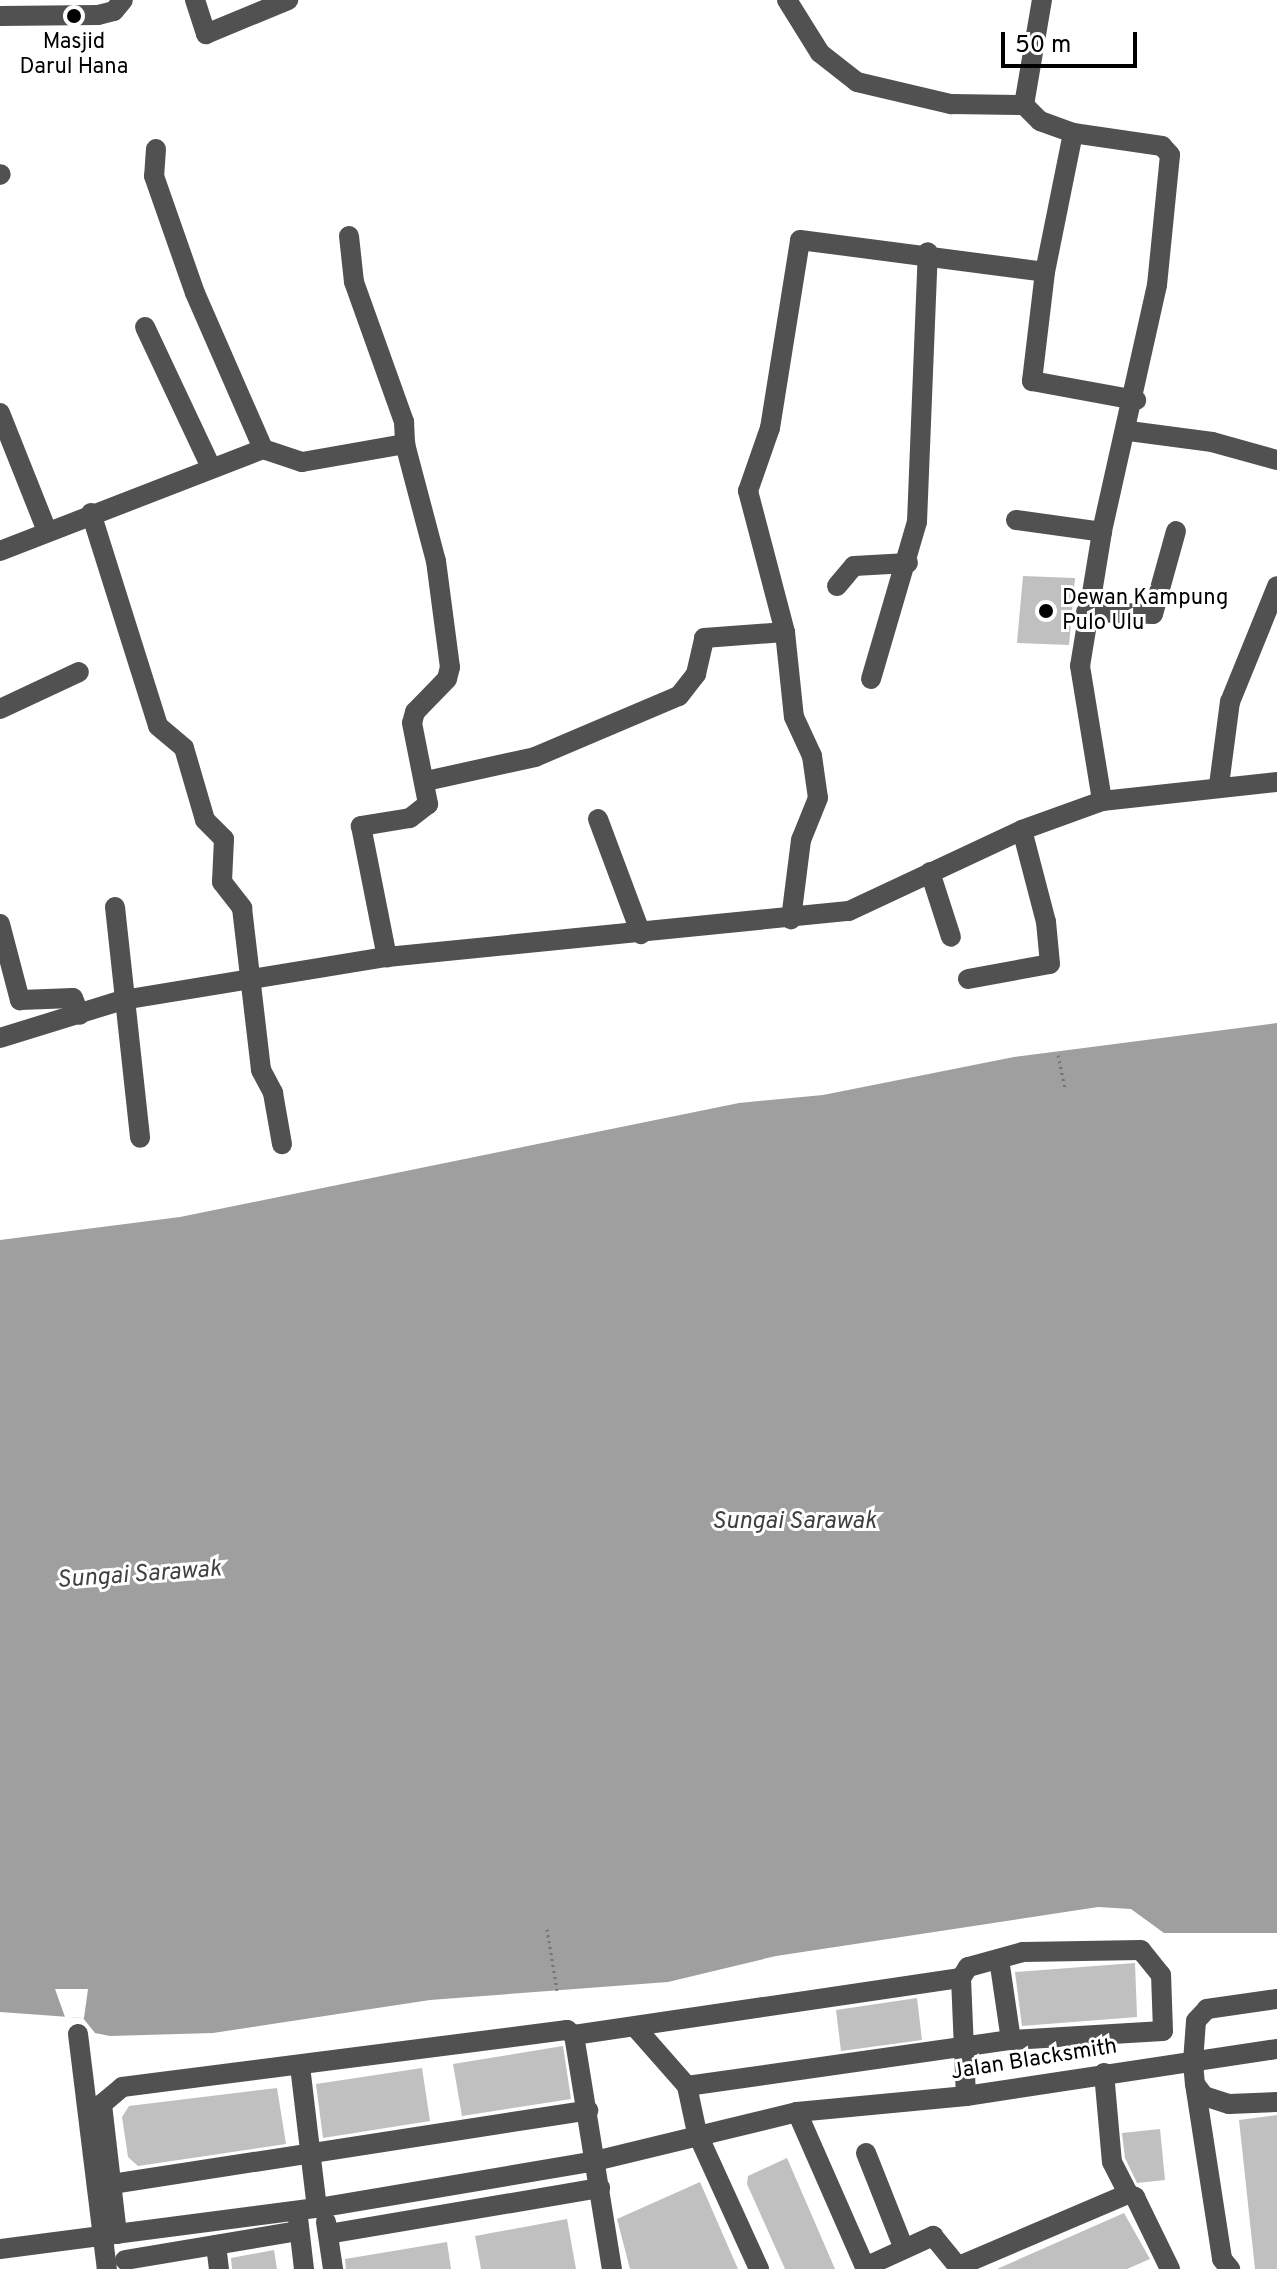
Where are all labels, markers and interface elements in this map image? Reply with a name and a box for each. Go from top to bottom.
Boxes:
marker: Masjid Darul Hana [65,7,83,25]
scale bar [1005,16,1141,66]
place label: Masjid Darul Hana [20,29,128,80]
text: 50 m [1015,31,1071,61]
place label: Dewan Kampung Pulo Ulu [1062,585,1228,636]
marker: Dewan Kampung Pulo Ulu [1037,602,1055,620]
water label: Sungai Sarawak [712,1509,876,1537]
water label: Sungai Sarawak [56,1556,222,1596]
street label: Jalan Blacksmith [949,2034,1119,2086]

